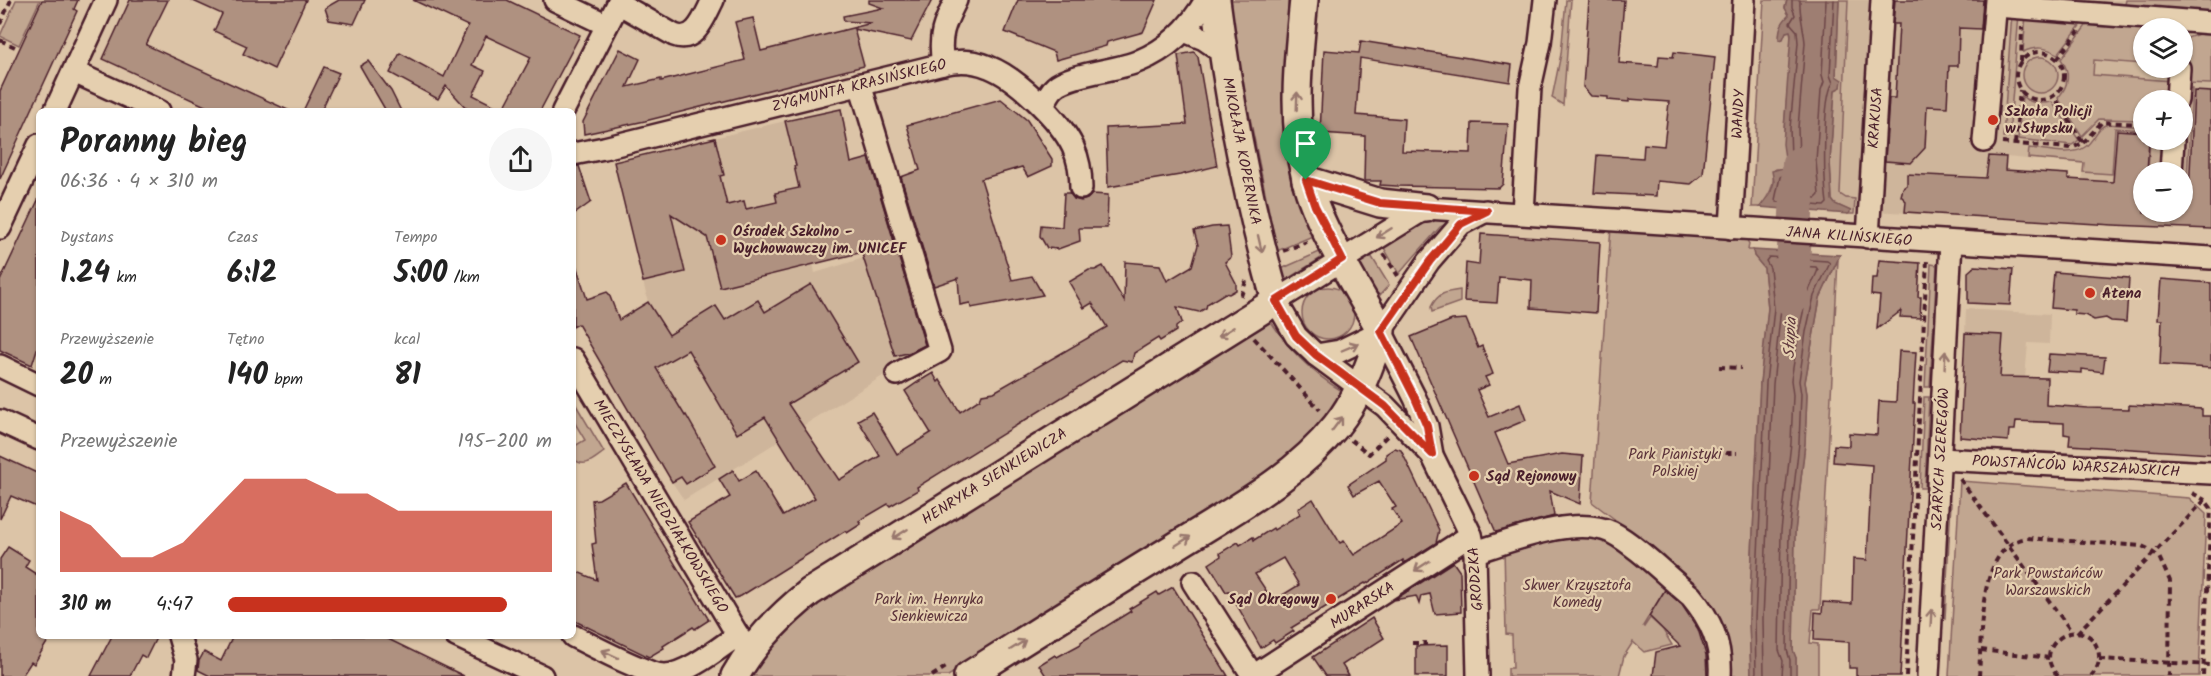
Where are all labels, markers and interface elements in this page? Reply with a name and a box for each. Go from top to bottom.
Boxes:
map controls [2133,18,2193,222]
button: layers [2133,18,2193,78]
street label: ZYGMUNTA KRASIŃSKIEGO [769,53,949,119]
street label: MIKOŁAJA KOPERNIKA [1215,75,1267,227]
street label: KRAKUSA [1862,86,1890,150]
street label: WANDY [1726,87,1752,139]
button: + [2133,90,2193,150]
one-way arrow [1291,92,1302,112]
place label: Szkoła Policji w Słupsku [2005,100,2093,141]
marker: Szkoła Policji w Słupsku [1986,113,2000,127]
text: Poranny bieg [60,117,248,170]
pin [1280,118,1331,180]
icon: arrive [1289,127,1322,160]
button: share [489,128,552,191]
button: − [2133,162,2193,222]
text: 06:36 · 4 × 310 m [60,166,218,198]
place label: Ośrodek Szkolno - Wychowawczy im. UNICEF [733,220,907,261]
street label: JANA KILIŃSKIEGO [1785,221,1913,253]
text: Dystans [60,225,114,250]
text: Czas [227,225,258,250]
text: Tempo [394,225,437,250]
one-way arrow [1376,228,1393,240]
marker: Ośrodek Szkolno - Wychowawczy im. UNICEF [714,233,728,247]
one-way arrow [1255,233,1266,253]
text: 1.24 [60,250,110,298]
text: 6:12 [227,250,277,298]
text: 5:00 [394,250,447,298]
text: km [110,265,137,290]
text: /km [447,265,480,290]
place label: Atena [2102,282,2142,306]
marker: Atena [2083,286,2097,300]
water label: Słupia [1777,315,1804,359]
one-way arrow [1218,326,1235,338]
text: Przewyższenie [60,327,154,352]
text: Tętno [227,327,265,352]
text: kcal [394,327,420,352]
one-way arrow [1340,341,1359,352]
one-way arrow [1939,350,1950,370]
text: 20 [60,352,93,400]
text: 140 [227,352,268,400]
text: 81 [394,352,421,400]
text: m [93,367,112,392]
text: bpm [268,367,303,392]
street label: SZARYCH SZEREGÓW [1925,387,1957,531]
street label: MIECZYSŁAWA NIEDZIAŁKOWSKIEGO [586,395,734,618]
one-way arrow [1330,416,1343,432]
street label: HENRYKA SIENKIEWICZA [917,422,1072,532]
text: Przewyższenie [60,426,178,458]
text: 195–200 m [457,426,552,458]
park label: Park Pianistyki Polskiej [1628,443,1723,484]
street label: POWSTAŃCÓW WARSZAWSKICH [1971,450,2181,484]
place label: Sąd Rejonowy [1486,465,1577,489]
marker: Sąd Rejonowy [1467,469,1481,483]
one-way arrow [892,529,909,541]
one-way arrow [1174,535,1191,547]
street label: GRODZKA [1462,546,1490,612]
one-way arrow [1414,560,1431,572]
park label: Park Powstańców Warszawskich [1994,562,2103,603]
park label: Skwer Krzysztofa Komedy [1523,574,1631,615]
street label: MURARSKA [1325,576,1400,636]
park label: Park im. Henryka Sienkiewicza [874,588,984,629]
place label: Sąd Okręgowy [1228,588,1319,612]
text: 310 m [60,589,111,621]
text: 4:47 [156,589,192,621]
marker: Sąd Okręgowy [1324,592,1338,606]
one-way arrow [1926,608,1937,628]
one-way arrow [1009,639,1025,651]
one-way arrow [602,647,620,659]

